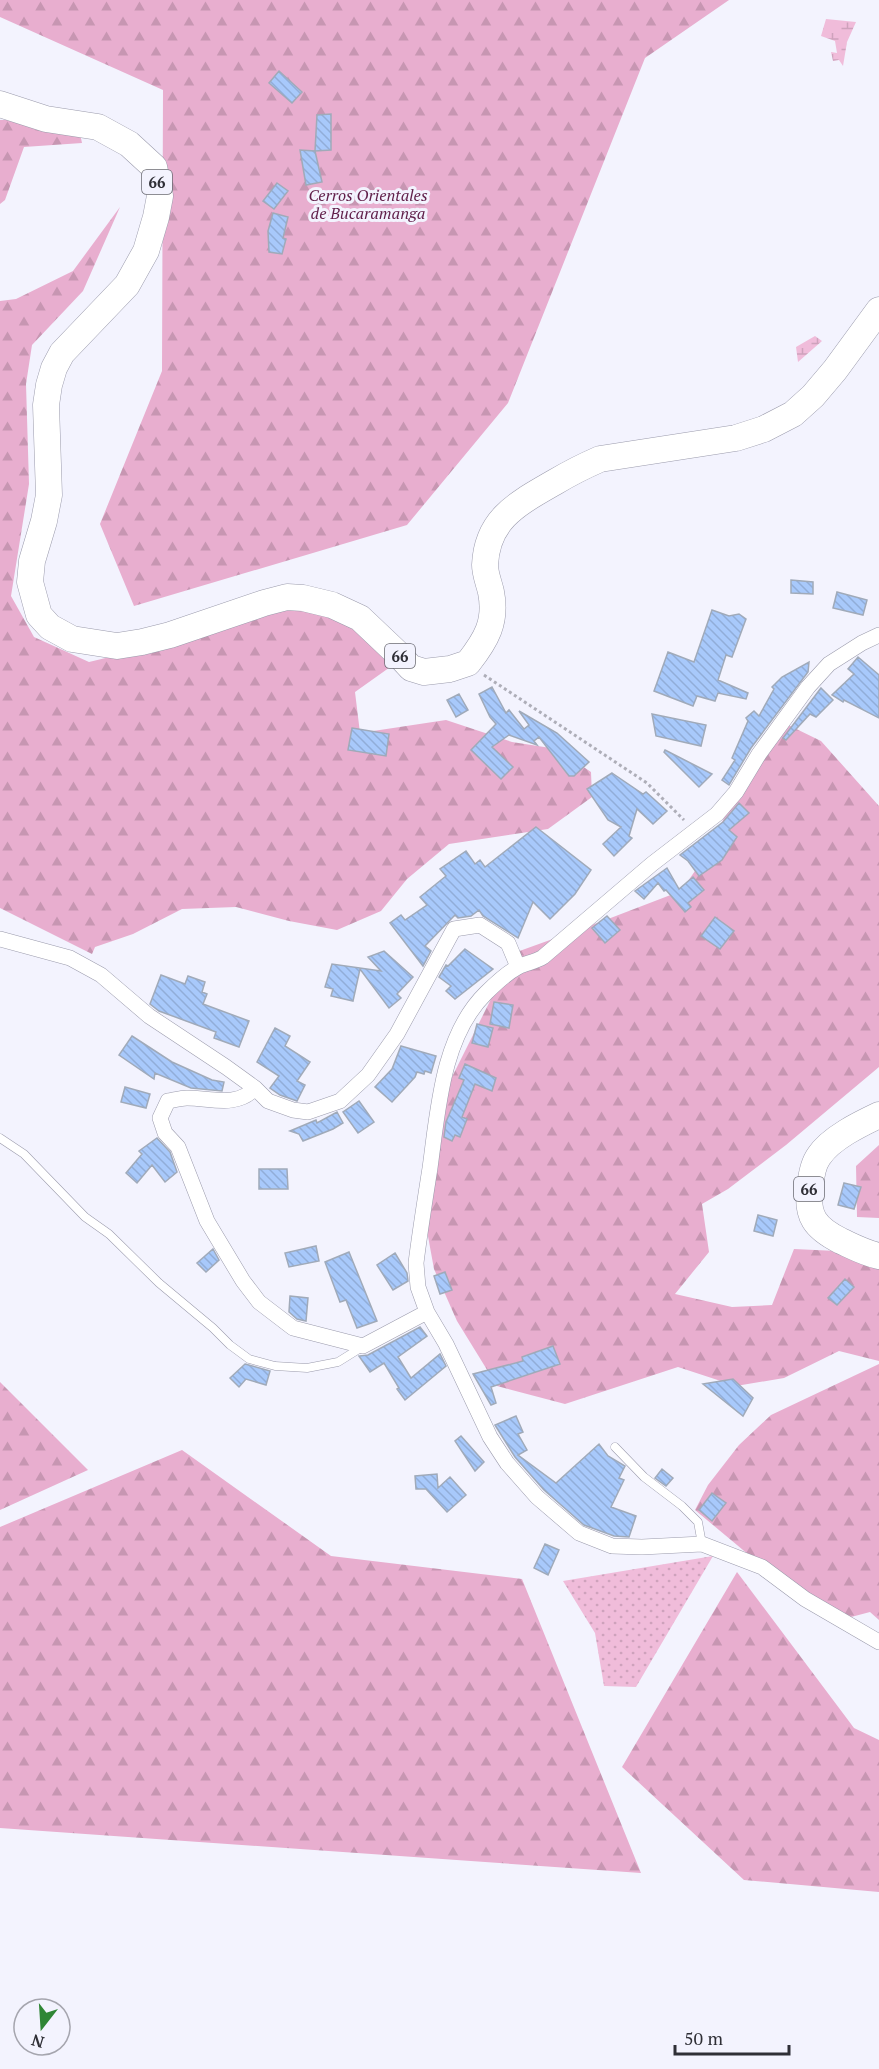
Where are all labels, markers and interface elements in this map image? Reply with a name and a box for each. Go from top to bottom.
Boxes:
road number: 66 [142,170,172,194]
park label: Cerros Orientales de Bucaramanga [308,184,428,224]
road number: 66 [385,644,415,668]
road number: 66 [794,1177,824,1201]
north arrow [12,1997,72,2057]
scale bar [675,2018,789,2056]
text: 50 m [684,2026,724,2050]
text: N [29,2029,47,2054]

